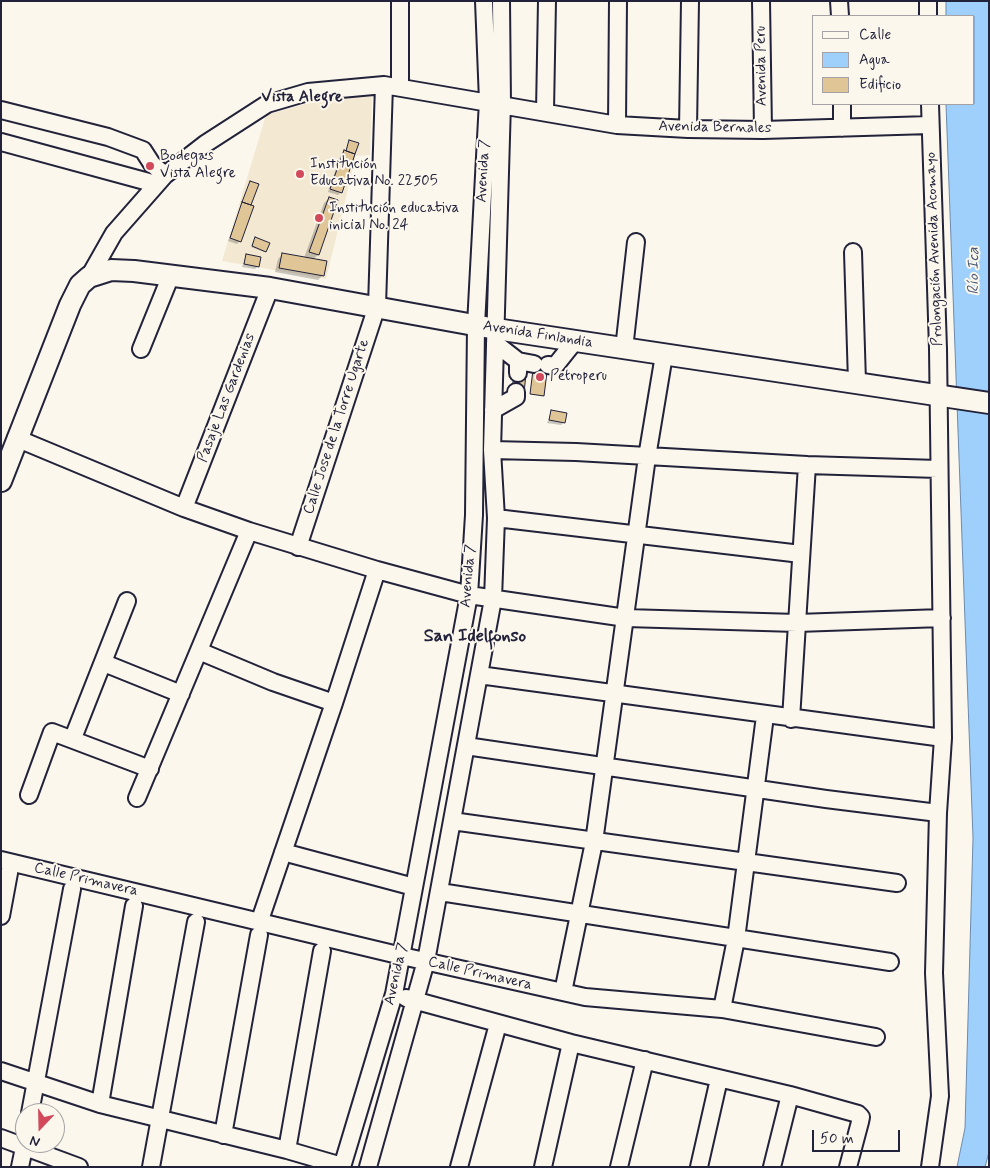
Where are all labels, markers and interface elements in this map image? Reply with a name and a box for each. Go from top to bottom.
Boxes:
legend [812,15,975,105]
text: Calle [859,25,891,45]
street label: Avenida Peru [752,26,772,106]
text: Agua [859,50,890,70]
text: Edificio [859,75,901,95]
district label: Vista Alegre [262,88,342,108]
street label: Avenida Bernales [658,118,772,138]
street label: Avenida 7 [473,139,495,203]
place label: Bodegas Vista Alegre [160,148,236,183]
street label: Prolongación Avenida Acomayo [923,152,947,346]
place label: Institución Educativa No. 22505 [310,156,438,191]
marker: Bodegas Vista Alegre [144,160,156,172]
marker: Institución Educativa No. 22505 [294,168,306,180]
place label: Institución educativa inicial No. 24 [329,200,459,235]
marker: Institución educativa inicial No. 24 [313,212,325,224]
water label: Río Ica [965,247,985,295]
street label: Avenida Finlandia [482,317,594,353]
street label: Pasaje Las Gardenias [194,331,260,465]
street label: Calle Jose de la Torre Ugarte [300,337,374,517]
place label: Petroperu [550,368,607,386]
marker: Petroperu [534,371,546,383]
street label: Avenida 7 [457,544,481,608]
district label: San Idelfonso [424,626,526,648]
street label: Calle Primavera [32,859,140,901]
street label: Avenida 7 [381,941,413,1007]
street label: Calle Primavera [426,953,534,995]
north arrow [15,1103,65,1153]
scale bar [815,1120,902,1152]
text: 50 m [820,1129,854,1149]
text: N [27,1131,43,1151]

